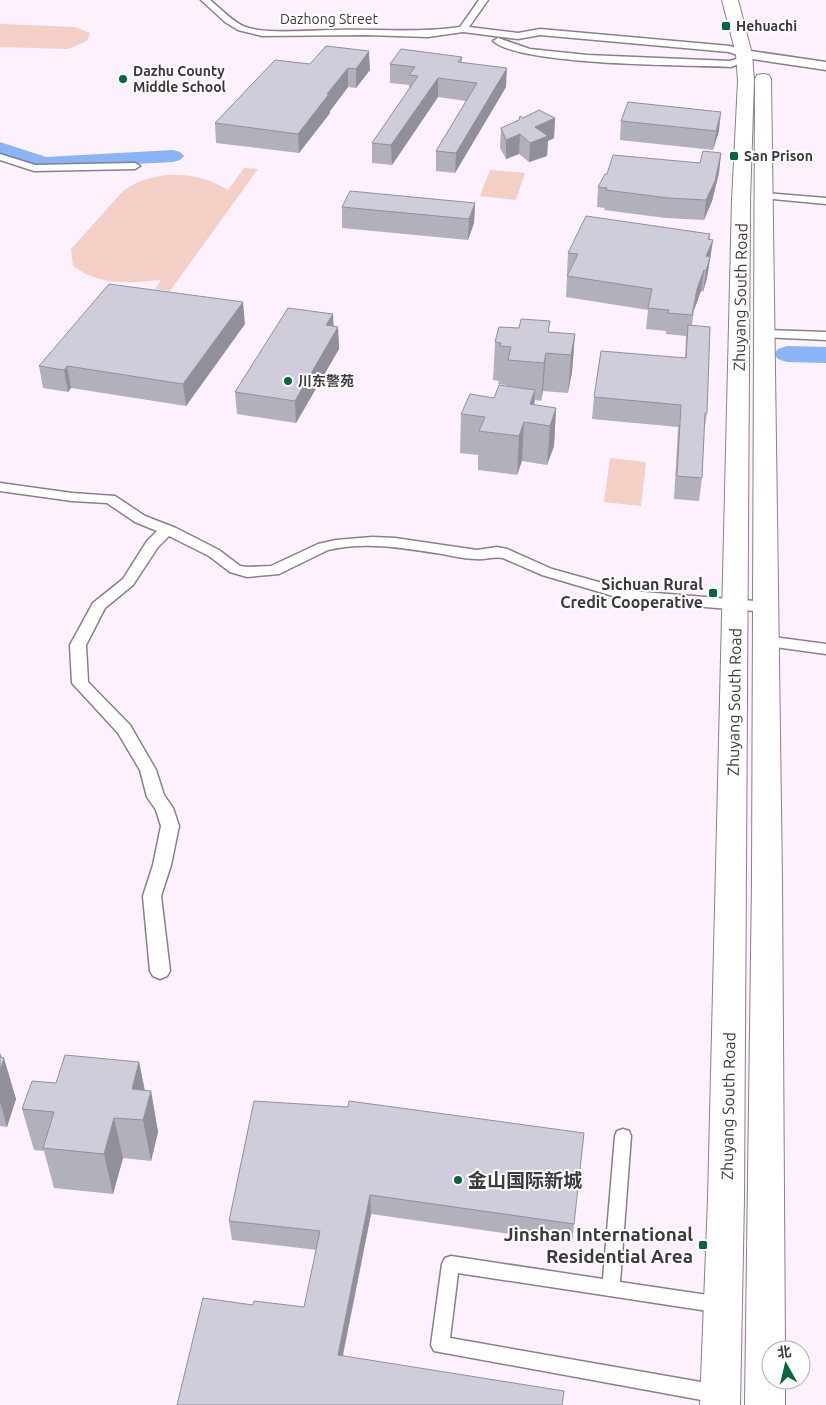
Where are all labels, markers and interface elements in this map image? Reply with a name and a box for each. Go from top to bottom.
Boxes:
street label: Dazhong Street [280,11,379,27]
place label: Hehuachi [736,18,797,34]
marker: Hehuachi [720,20,732,32]
place label: Dazhu County Middle School [133,63,226,95]
marker: Dazhu County Middle School [117,73,129,85]
place label: San Prison [744,148,813,164]
marker: San Prison [728,150,740,162]
street label: Zhuyang South Road [730,223,750,371]
place label: 川东警苑 [298,373,354,389]
marker: 川东警苑 [282,375,294,387]
place label: Sichuan Rural Credit Cooperative [560,575,703,611]
marker: Sichuan Rural Credit Cooperative [707,587,719,599]
street label: Zhuyang South Road [724,628,744,776]
street label: Zhuyang South Road [718,1032,738,1180]
place label: 金山国际新城 [468,1169,582,1191]
marker: 金山国际新城 [452,1174,464,1186]
place label: Jinshan International Residential Area [504,1223,693,1267]
marker: Jinshan International Residential Area [697,1239,709,1251]
north arrow [761,1340,811,1390]
text: 北 [776,1343,792,1361]

